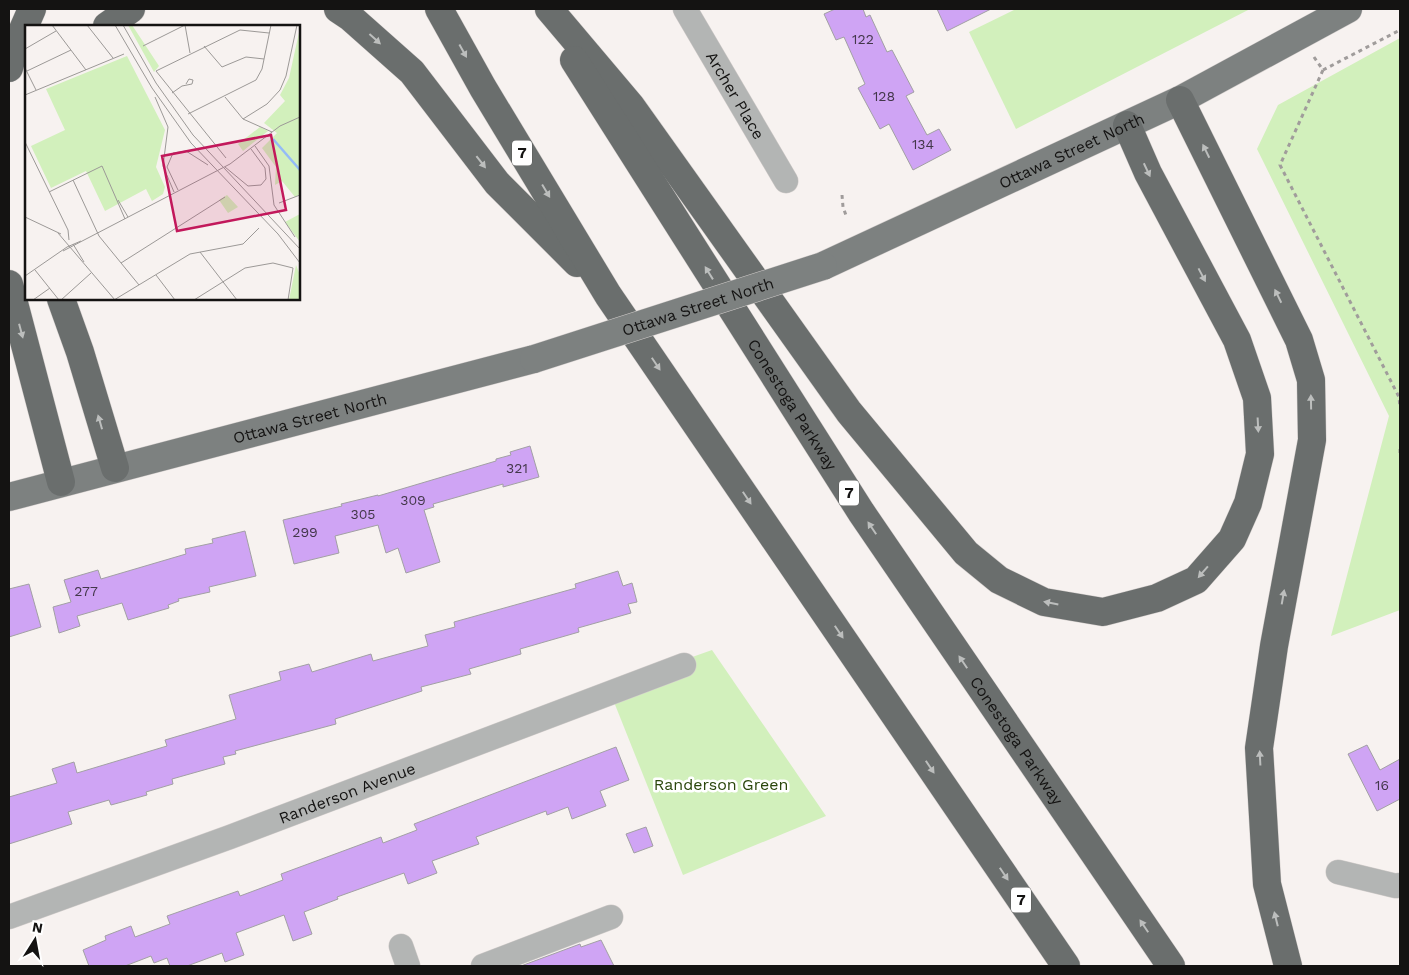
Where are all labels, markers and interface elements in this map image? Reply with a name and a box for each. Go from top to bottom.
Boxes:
inset map [25,25,300,300]
house number: 122 [852,31,874,47]
one-way arrow [369,33,381,45]
one-way arrow [459,44,467,59]
street label: Archer Place [702,48,768,143]
house number: 128 [873,88,895,104]
street label: Ottawa Street North [996,109,1147,193]
house number: 134 [912,136,934,152]
road number: 7 [512,140,532,166]
one-way arrow [1201,144,1209,158]
one-way arrow [476,155,486,169]
one-way arrow [1143,163,1151,177]
one-way arrow [541,185,550,198]
one-way arrow [704,266,714,279]
one-way arrow [1198,268,1206,282]
street label: Ottawa Street North [620,274,776,340]
one-way arrow [1273,289,1282,304]
one-way arrow [18,323,26,338]
street label: Conestoga Parkway [744,336,841,474]
one-way arrow [651,357,661,371]
street label: Ottawa Street North [231,389,389,448]
one-way arrow [1307,394,1315,410]
one-way arrow [96,414,104,429]
one-way arrow [1255,417,1263,433]
house number: 321 [506,460,528,476]
road number: 7 [839,480,859,506]
one-way arrow [742,491,752,505]
house number: 309 [400,492,426,508]
house number: 305 [350,506,376,522]
one-way arrow [867,521,876,535]
house number: 299 [292,524,318,540]
one-way arrow [1197,565,1209,577]
house number: 277 [74,583,98,599]
one-way arrow [1279,589,1287,605]
one-way arrow [1042,598,1058,606]
one-way arrow [834,626,844,639]
one-way arrow [958,655,968,669]
street label: Conestoga Parkway [966,673,1068,809]
one-way arrow [1255,749,1263,765]
street label: Randerson Avenue [276,759,418,828]
one-way arrow [926,760,935,773]
park label: Randerson Green [654,775,788,794]
house number: 16 [1375,777,1389,793]
one-way arrow [999,868,1009,881]
road number: 7 [1011,888,1031,912]
one-way arrow [1272,911,1280,926]
north arrow [10,915,60,965]
text: N [31,918,44,936]
one-way arrow [1139,919,1149,933]

